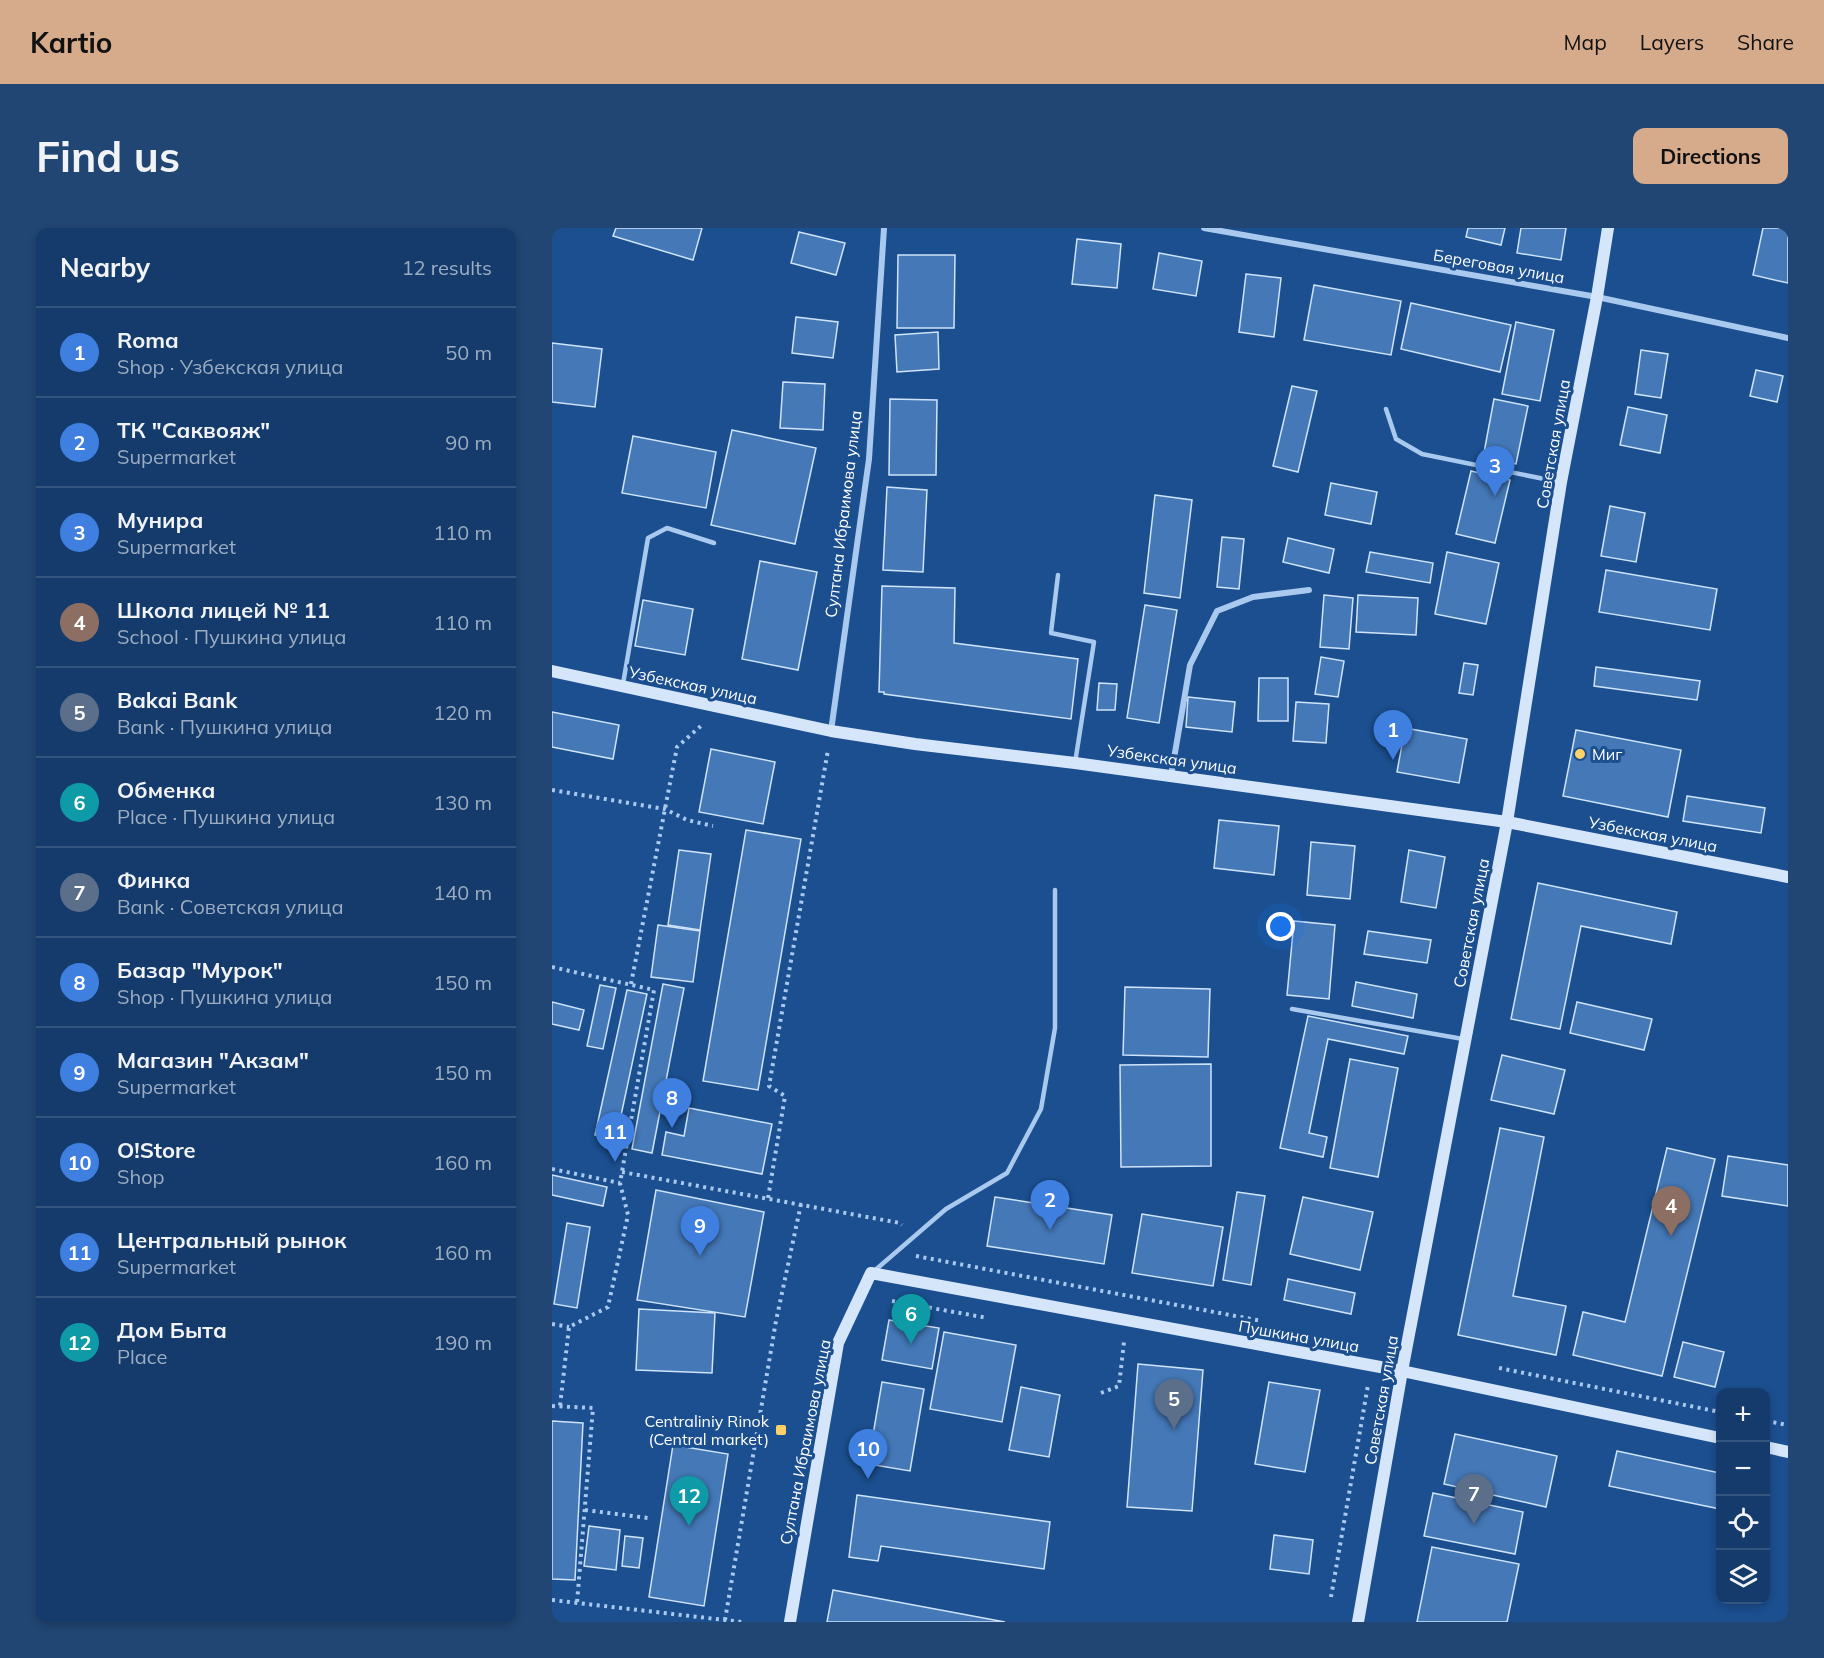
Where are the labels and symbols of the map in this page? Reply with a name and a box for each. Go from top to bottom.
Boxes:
street label: Береговая улица [1432,245,1566,287]
street label: Советская улица [1532,378,1574,510]
street label: Султана Ибраимова улица [820,409,866,619]
pin: 3 [1476,446,1514,496]
street label: Узбекская улица [626,661,759,708]
pin: 1 [1374,710,1412,760]
street label: Узбекская улица [1105,740,1238,778]
place label: Миг [1592,744,1622,764]
marker: Миг [1573,747,1587,761]
street label: Узбекская улица [1586,811,1719,856]
street label: Советская улица [1449,857,1493,989]
your location [1266,912,1295,941]
pin: 8 [652,1078,692,1128]
pin: 11 [596,1112,634,1162]
pin: 2 [1030,1180,1070,1230]
pin: 4 [1652,1186,1690,1236]
pin: 9 [680,1206,720,1256]
pin: 6 [892,1294,930,1344]
street label: Пушкина улица [1237,1316,1361,1356]
street label: Советская улица [1360,1334,1402,1466]
street label: Султана Ибраимова улица [775,1338,835,1546]
pin: 5 [1154,1380,1194,1429]
place label: Centraliniy Rinok (Central market) [645,1411,770,1449]
marker: Centraliniy Rinok (Central market) [774,1423,788,1437]
pin: 10 [848,1430,888,1479]
pin: 7 [1454,1474,1494,1524]
pin: 12 [670,1476,708,1526]

